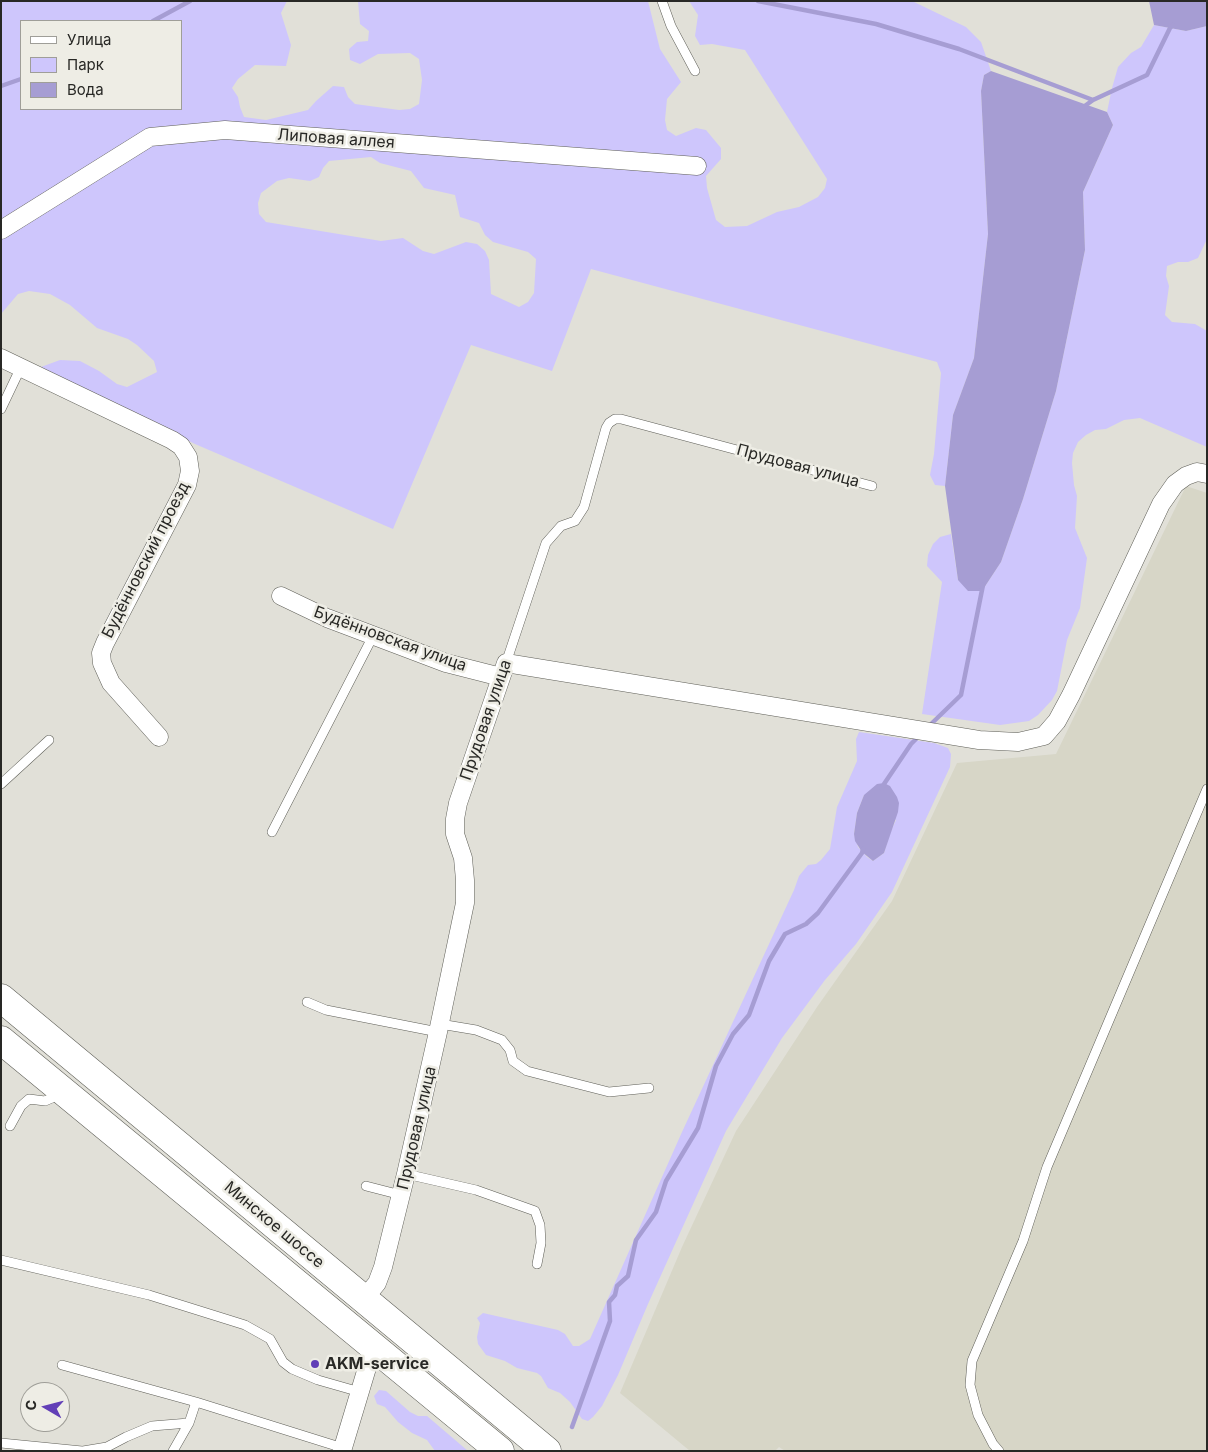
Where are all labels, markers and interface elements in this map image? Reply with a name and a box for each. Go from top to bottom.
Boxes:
legend [20,20,182,110]
text: Улица [67,30,111,49]
text: Парк [67,55,104,74]
text: Вода [67,80,104,99]
street label: Липовая аллея [277,125,395,153]
street label: Прудовая улица [735,440,861,492]
street label: Будённовский проезд [98,479,194,641]
street label: Будённовская улица [311,602,469,676]
street label: Прудовая улица [456,657,516,783]
street label: Прудовая улица [393,1064,441,1192]
street label: Минское шоссе [220,1178,328,1272]
place label: AKM-service [325,1354,429,1374]
marker: AKM-service [309,1358,321,1370]
north arrow [20,1382,70,1432]
text: С [22,1399,40,1411]

